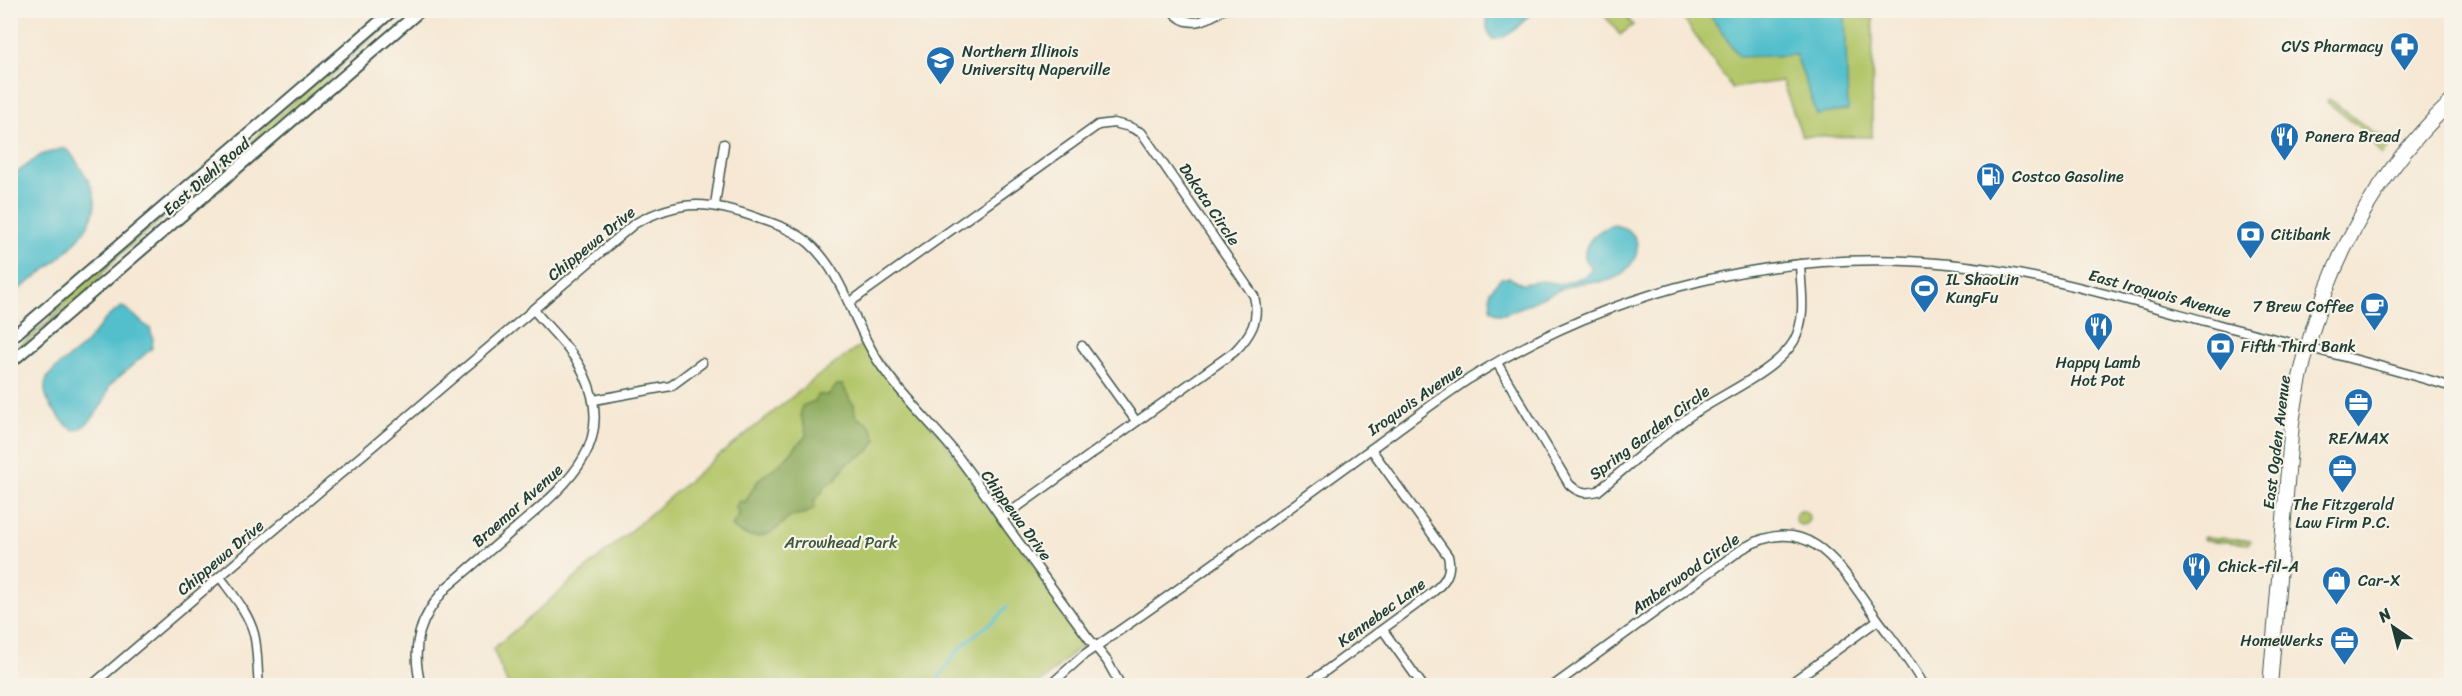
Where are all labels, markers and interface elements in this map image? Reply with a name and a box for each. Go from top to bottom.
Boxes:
pharmacy icon: CVS Pharmacy [2388,30,2420,72]
place label: CVS Pharmacy [2282,32,2384,61]
place label: Northern Illinois University Naperville [962,37,1111,84]
school or university icon: Northern Illinois University Naperville [925,44,957,86]
restaurant icon: Panera Bread [2268,120,2300,162]
place label: Panera Bread [2305,122,2401,151]
street label: East Diehl Road [156,129,258,223]
street label: Dakota Circle [1171,157,1248,252]
fuel station icon: Costco Gasoline [1975,160,2007,202]
place label: Costco Gasoline [2012,162,2124,191]
street label: Chippewa Drive [540,198,642,288]
bank icon: Citibank [2234,218,2266,260]
place label: Citibank [2271,220,2331,249]
street label: East Iroquois Avenue [2085,261,2234,326]
place label: IL ShaoLin KungFu [1945,265,2019,312]
sports icon: IL ShaoLin KungFu [1909,272,1941,314]
cafe icon: 7 Brew Coffee [2359,290,2391,332]
place label: 7 Brew Coffee [2252,292,2354,321]
restaurant icon: Happy Lamb Hot Pot [2082,310,2114,352]
bank icon: Fifth Third Bank [2204,330,2236,372]
place label: Fifth Third Bank [2241,332,2356,361]
place label: Happy Lamb Hot Pot [2056,348,2141,395]
street label: Iroquois Avenue [1360,355,1469,444]
street label: East Ogden Avenue [2254,373,2299,511]
street label: Spring Garden Circle [1582,377,1716,488]
office icon: RE/MAX [2343,386,2375,428]
place label: RE/MAX [2329,424,2390,453]
office icon: The Fitzgerald Law Firm P.C. [2327,452,2359,494]
street label: Braemar Avenue [465,456,570,555]
street label: Chippewa Drive [973,463,1060,567]
place label: The Fitzgerald Law Firm P.C. [2293,490,2395,537]
street label: Chippewa Drive [170,512,271,603]
street label: Amberwood Circle [1624,525,1746,622]
park label: Arrowhead Park [784,528,898,557]
restaurant icon: Chick-fil-A [2181,550,2213,592]
place label: Chick-fil-A [2218,552,2299,581]
shop icon: Car-X [2321,564,2353,606]
place label: Car-X [2358,566,2401,595]
street label: Kennebec Lane [1331,570,1432,655]
north arrow [2363,597,2423,657]
text: N [2371,600,2398,631]
office icon: HomeWerks [2328,624,2360,666]
place label: HomeWerks [2240,626,2324,655]

